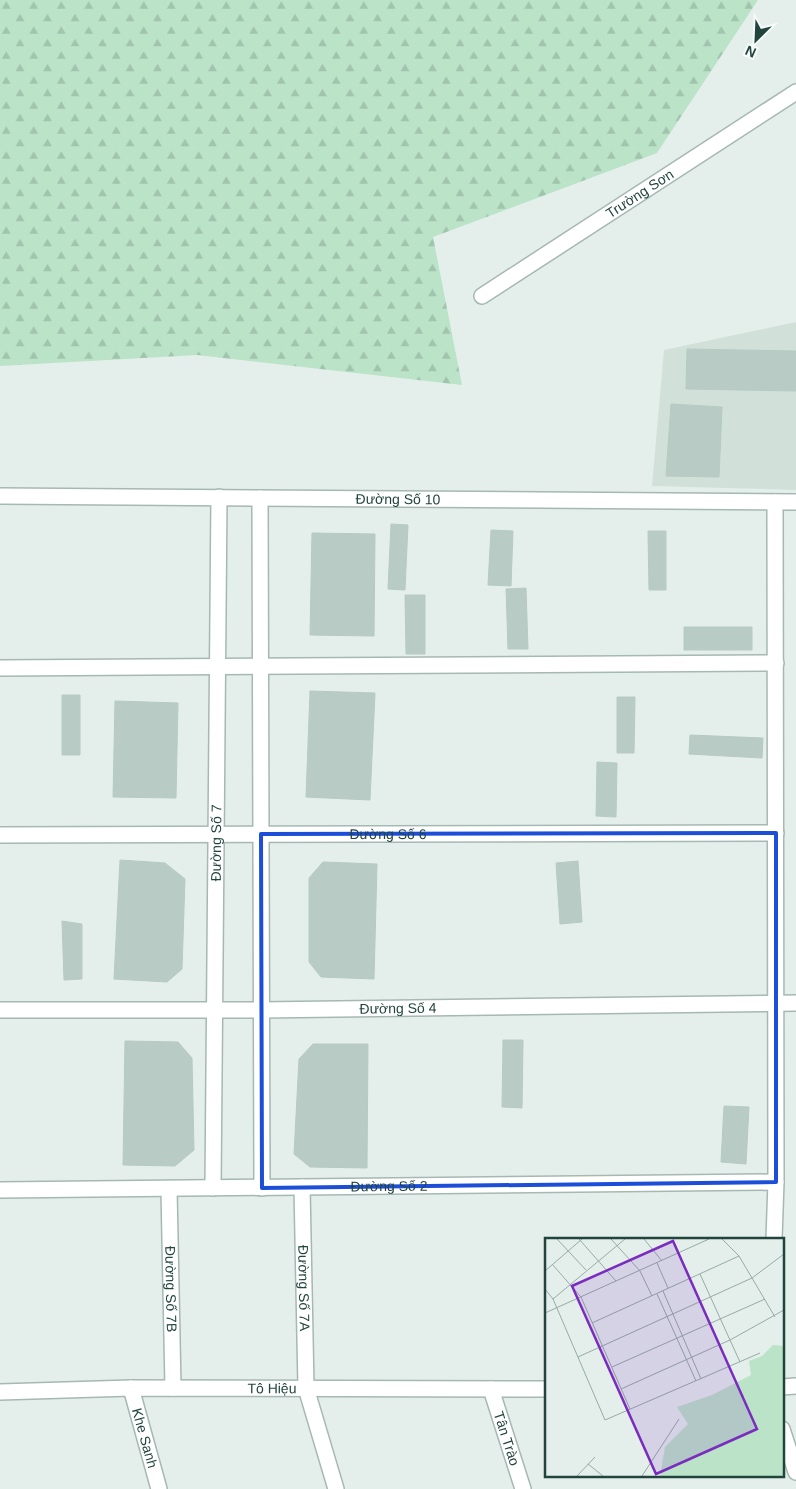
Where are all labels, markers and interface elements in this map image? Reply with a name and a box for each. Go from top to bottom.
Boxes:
north arrow [731,15,781,65]
text: N [743,43,759,61]
street label: Trường Sơn [603,166,676,221]
street label: Đường Số 10 [356,491,441,507]
street label: Đường Số 7 [208,804,224,882]
street label: Đường Số 6 [349,826,427,842]
street label: Đường Số 4 [359,1000,437,1017]
street label: Đường Số 2 [350,1178,428,1194]
inset map [545,1238,784,1476]
street label: Đường Số 7A [295,1245,313,1332]
street label: Đường Số 7B [162,1246,180,1332]
street label: Tô Hiệu [247,1380,297,1396]
street label: Khe Sanh [129,1406,161,1470]
street label: Tân Trào [491,1409,523,1468]

